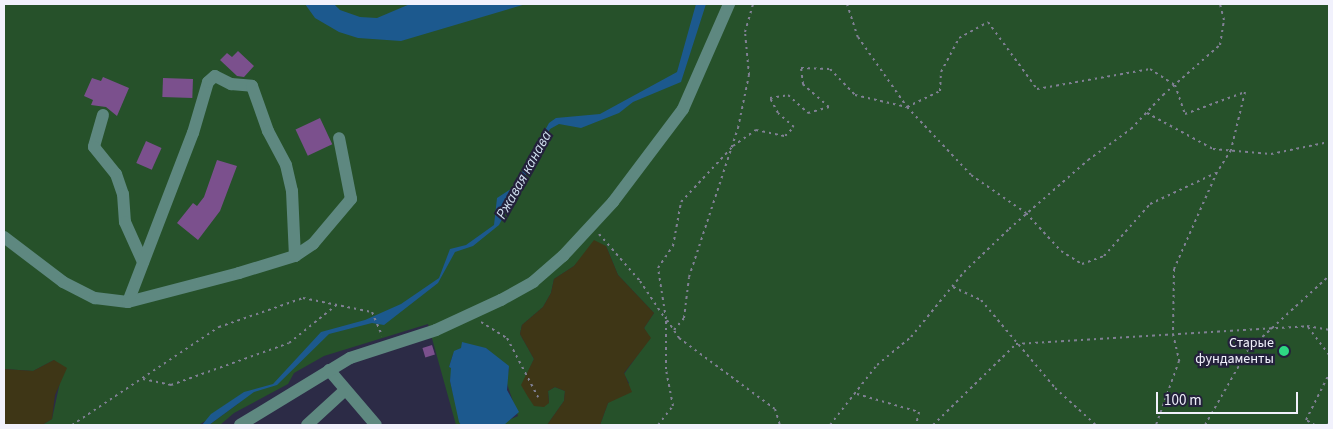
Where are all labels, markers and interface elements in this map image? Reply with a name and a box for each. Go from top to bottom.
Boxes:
water label: Ржавая канава [492,128,556,222]
place label: Старые фундаменты [1195,335,1274,368]
marker: Старые фундаменты [1278,345,1290,357]
scale bar [1158,382,1300,414]
text: 100 m [1164,390,1202,411]

